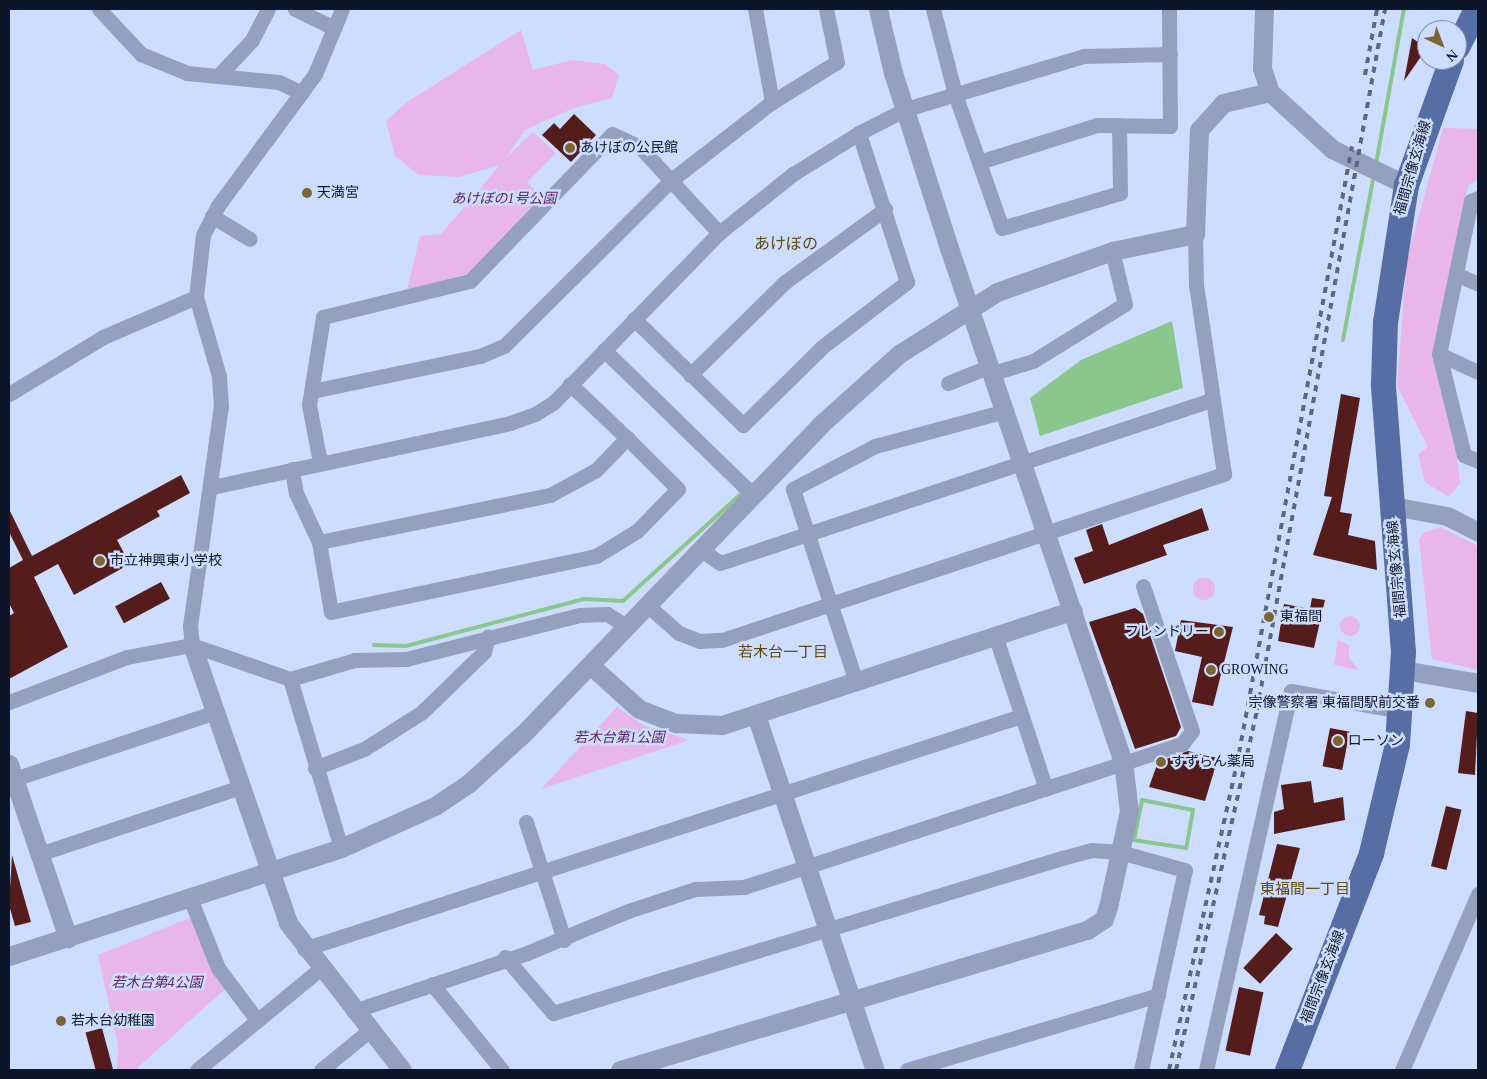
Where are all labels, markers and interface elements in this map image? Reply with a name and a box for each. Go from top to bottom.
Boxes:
north arrow [1417,20,1467,70]
text: N [1443,47,1461,65]
street label: 福間宗像玄海線 [1391,119,1435,217]
place label: あけぼの公民館 [580,140,678,156]
marker: あけぼの公民館 [564,142,576,154]
place label: 天満宮 [317,185,359,201]
marker: 天満宮 [301,187,313,199]
park label: あけぼの1号公園 [452,191,556,207]
district label: あけぼの [754,234,818,254]
street label: 福間宗像玄海線 [1384,519,1410,619]
place label: 市立神興東小学校 [110,553,222,569]
marker: 市立神興東小学校 [94,555,106,567]
place label: 東福間 [1280,609,1322,625]
marker: 東福間 [1262,610,1276,624]
place label: フレンドリー [1125,624,1209,640]
marker: フレンドリー [1213,626,1225,638]
district label: 若木台一丁目 [738,644,828,662]
place label: GROWING [1221,662,1289,678]
marker: GROWING [1205,664,1217,676]
place label: 宗像警察署 東福間駅前交番 [1249,695,1420,711]
marker: 宗像警察署 東福間駅前交番 [1424,697,1436,709]
park label: 若木台第1公園 [574,730,664,746]
place label: ローソン [1348,733,1404,749]
marker: ローソン [1332,735,1344,747]
place label: すずらん薬局 [1171,754,1255,770]
marker: すずらん薬局 [1155,756,1167,768]
district label: 東福間一丁目 [1260,881,1350,899]
street label: 福間宗像玄海線 [1298,928,1348,1026]
park label: 若木台第4公園 [112,975,202,991]
place label: 若木台幼稚園 [71,1013,155,1029]
marker: 若木台幼稚園 [55,1015,67,1027]

